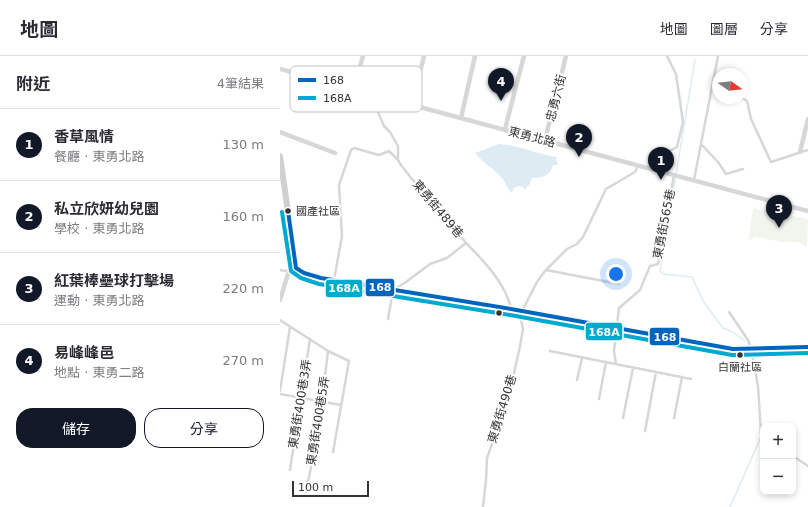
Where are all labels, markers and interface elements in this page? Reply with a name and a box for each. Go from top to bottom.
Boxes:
text: 地圖 [20,18,58,40]
text: 地圖 [660,21,688,37]
text: 圖層 [710,21,738,37]
text: 分享 [760,21,788,37]
legend [290,66,422,112]
pin: 4 [488,68,514,101]
north arrow [712,68,748,104]
street label: 忠勇六街 [543,73,569,123]
text: 附近 [16,74,50,94]
text: 168 [323,74,344,87]
text: 4筆結果 [217,76,264,91]
text: 168A [323,92,352,105]
street label: 東勇北路 [507,124,557,150]
pin: 2 [566,124,592,157]
text: 香草風情 [54,128,114,146]
text: 1 [24,137,34,152]
text: 130 m [222,137,264,152]
pin: 1 [648,147,674,180]
text: 餐廳 · 東勇北路 [54,149,144,164]
street label: 東勇街489巷 [410,177,466,241]
street label: 東勇街565巷 [650,188,678,260]
pin: 3 [766,195,792,228]
text: 私立欣妍幼兒園 [54,200,159,218]
place label: 國產社區 [296,205,340,218]
marker: 國產社區 [283,206,293,216]
text: 2 [24,209,34,224]
text: 160 m [222,209,264,224]
text: 學校 · 東勇北路 [54,221,144,236]
your location [606,264,626,284]
text: 紅葉棒壘球打擊場 [54,272,174,290]
line badge: 168 [365,278,395,297]
line badge: 168A [325,279,363,298]
text: 3 [24,281,34,296]
text: 220 m [222,281,264,296]
text: 168 [369,281,391,294]
text: 168A [328,282,360,295]
text: 運動 · 東勇北路 [54,293,144,308]
unlabelled marker [494,308,504,318]
line badge: 168A [585,322,623,341]
text: 168A [588,326,620,339]
line badge: 168 [649,327,680,346]
text: 168 [654,331,676,344]
text: 易峰峰邑 [54,344,114,362]
marker: 白蘭社區 [735,350,745,360]
text: 4 [24,353,34,368]
text: 270 m [222,353,264,368]
street label: 東勇街400巷3弄 [286,358,314,450]
place label: 白蘭社區 [718,361,762,374]
text: 地點 · 東勇二路 [54,365,144,380]
street label: 東勇街490巷 [485,373,519,445]
street label: 東勇街400巷5弄 [304,375,332,467]
button: 儲存 [16,408,136,448]
button: 分享 [144,408,264,448]
map controls [760,423,796,495]
button: + [760,423,796,459]
button: − [760,459,796,495]
scale bar [292,479,369,498]
text: 100 m [298,481,333,494]

